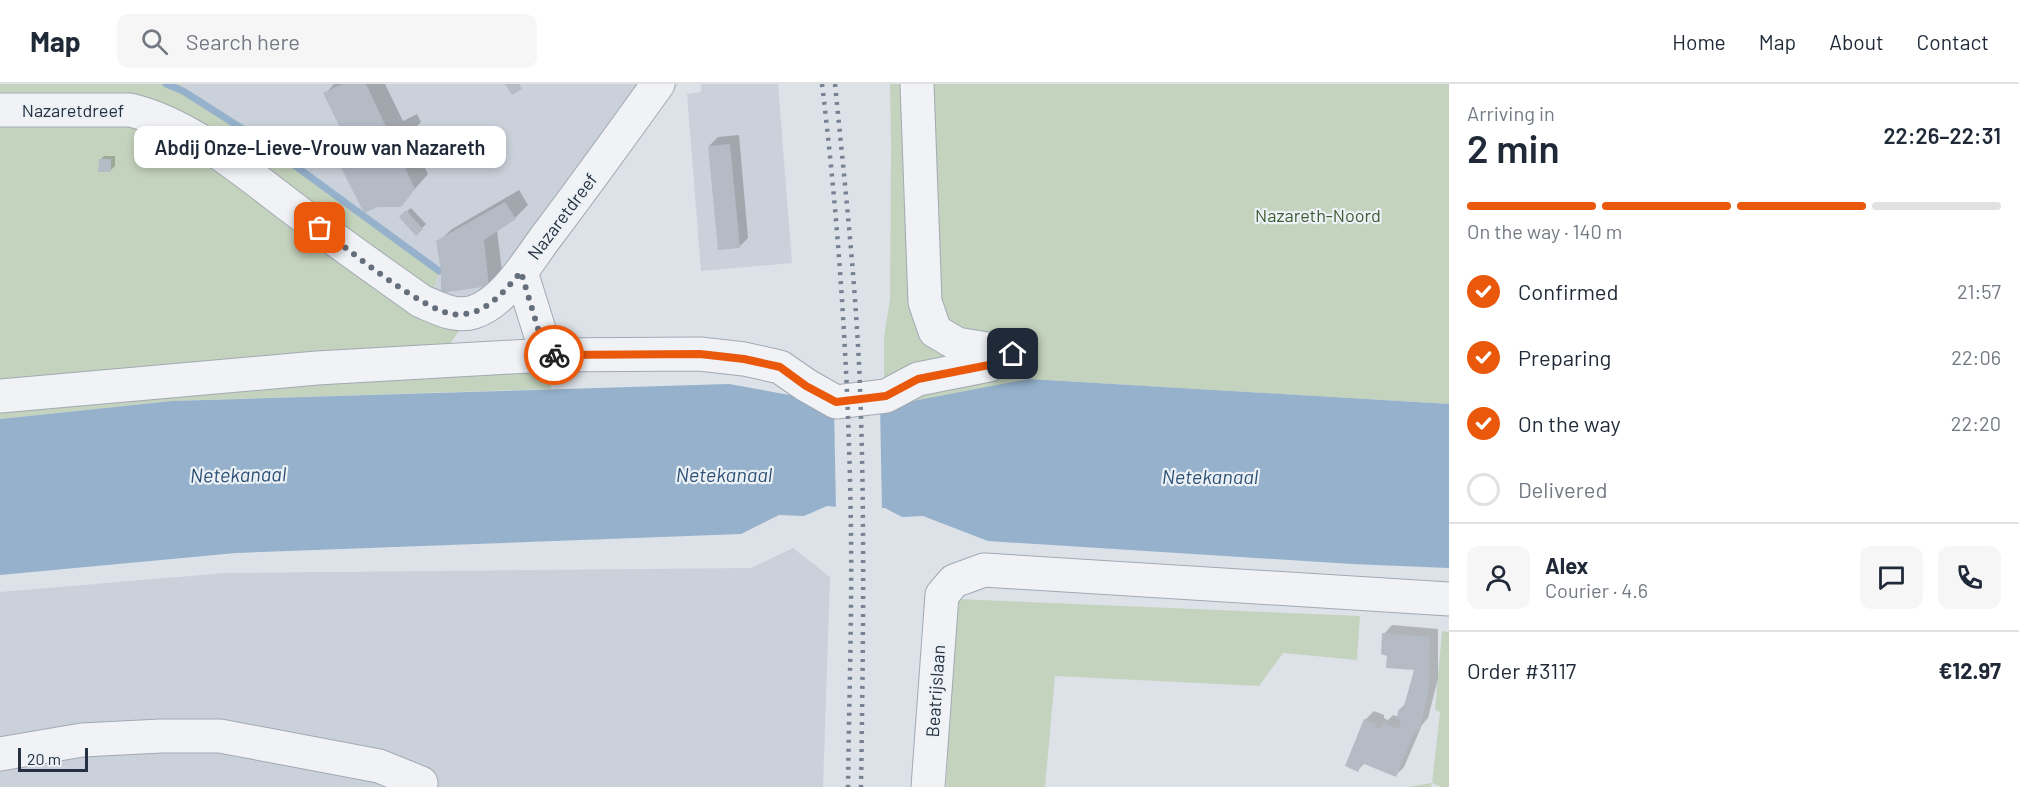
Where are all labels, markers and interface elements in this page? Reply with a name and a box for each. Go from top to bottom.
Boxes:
search box [117,14,537,68]
text: Map [30,24,81,58]
icon: search [138,25,171,58]
text: Search here [186,28,300,54]
text: Home [1672,29,1726,54]
text: Map [1759,29,1796,54]
text: About [1829,29,1884,54]
text: Contact [1917,29,1989,54]
street label: Nazaretdreef [22,99,124,121]
text: Arriving in [1467,101,1555,125]
text: 22:26–22:31 [1883,122,2001,148]
text: 2 min [1467,124,1560,171]
callout: Abdij Onze-Lieve-Vrouw van Nazareth [134,126,506,168]
text: Abdij Onze-Lieve-Vrouw van Nazareth [154,135,486,159]
street label: Nazaretdreef [522,168,602,264]
pin [294,202,345,253]
park label: Nazareth-Noord [1255,204,1381,226]
icon: bag [303,211,336,244]
text: On the way · 140 m [1467,219,1622,243]
icon: check [1467,275,1500,308]
text: Confirmed [1518,278,1618,304]
text: 21:57 [1957,279,2001,303]
courier [524,325,584,385]
pin [987,328,1038,379]
icon: home [996,337,1029,370]
icon: bike [538,339,571,372]
icon: check [1467,341,1500,374]
text: Preparing [1518,344,1611,370]
text: 22:06 [1951,345,2001,369]
icon: check [1467,407,1500,440]
text: On the way [1518,410,1621,436]
text: 22:20 [1951,411,2001,435]
water label: Netekanaal [190,461,287,487]
water label: Netekanaal [676,462,773,486]
water label: Netekanaal [1162,464,1259,488]
text: Delivered [1518,476,1607,502]
button: person [1467,546,1530,609]
button: chat [1860,546,1923,609]
button: phone [1938,546,2001,609]
text: Alex [1545,552,1588,578]
text: Courier · 4.6 [1545,578,1648,602]
street label: Beatrijslaan [921,644,949,738]
text: Order #3117 [1467,657,1576,683]
text: €12.97 [1938,657,2001,683]
scale bar [18,745,88,772]
text: 20 m [27,749,61,768]

